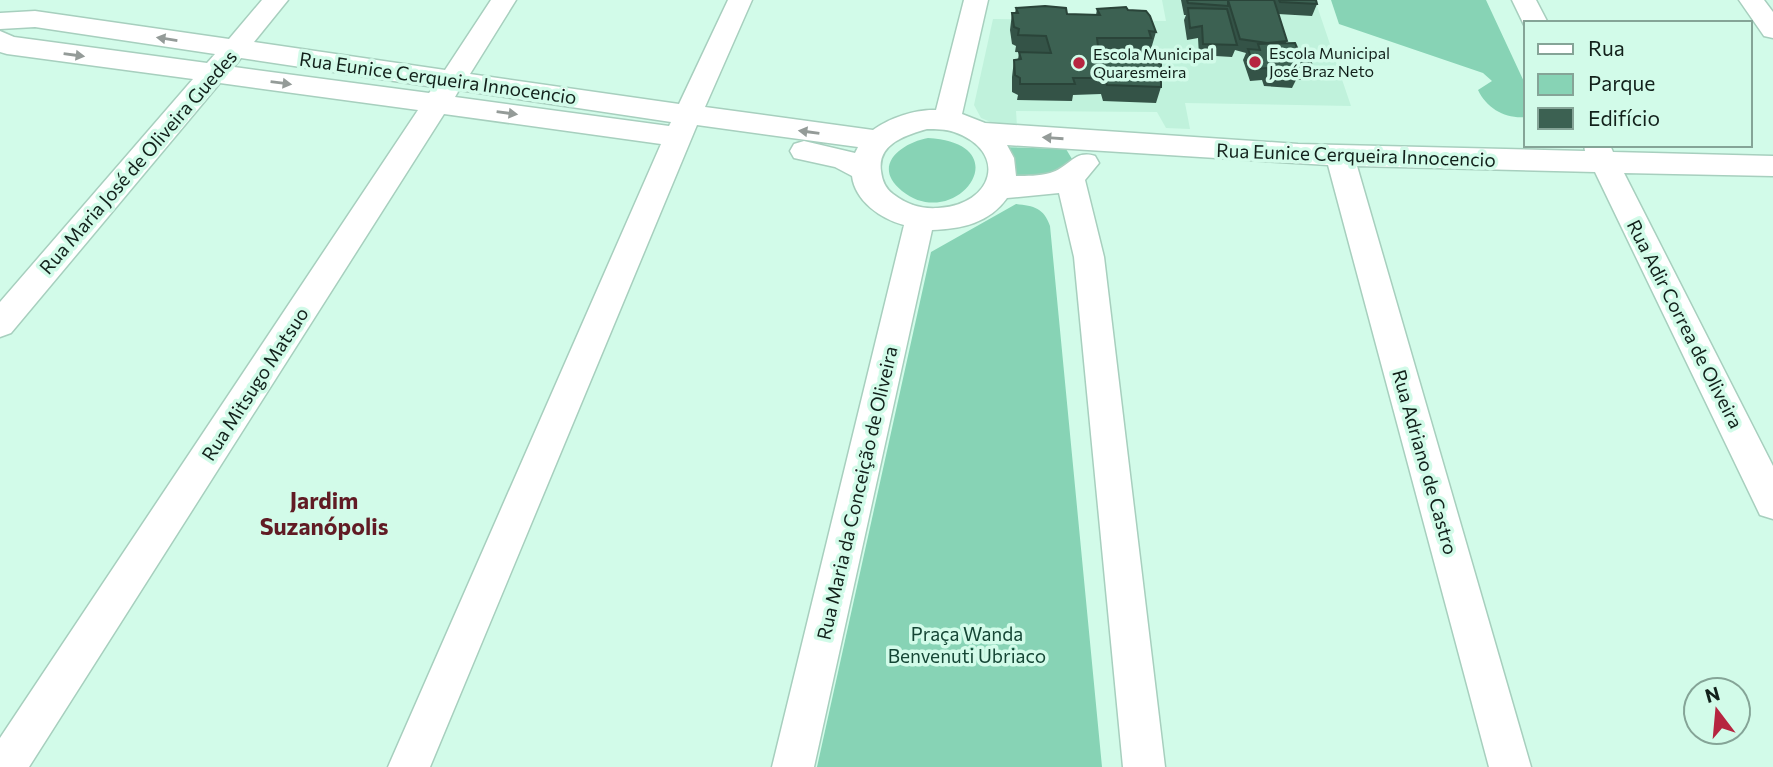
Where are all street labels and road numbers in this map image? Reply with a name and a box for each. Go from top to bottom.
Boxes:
street label: Rua Maria José de Oliveira Guedes [34,45,241,278]
street label: Rua Eunice Cerqueira Innocencio [298,47,578,108]
street label: Rua Eunice Cerqueira Innocencio [1216,138,1496,171]
street label: Rua Adir Correa de Oliveira [1623,216,1748,432]
street label: Rua Mitsugo Matsuo [196,303,313,465]
street label: Rua Maria da Conceição de Oliveira [811,344,902,642]
street label: Rua Adriano de Castro [1388,367,1463,557]

